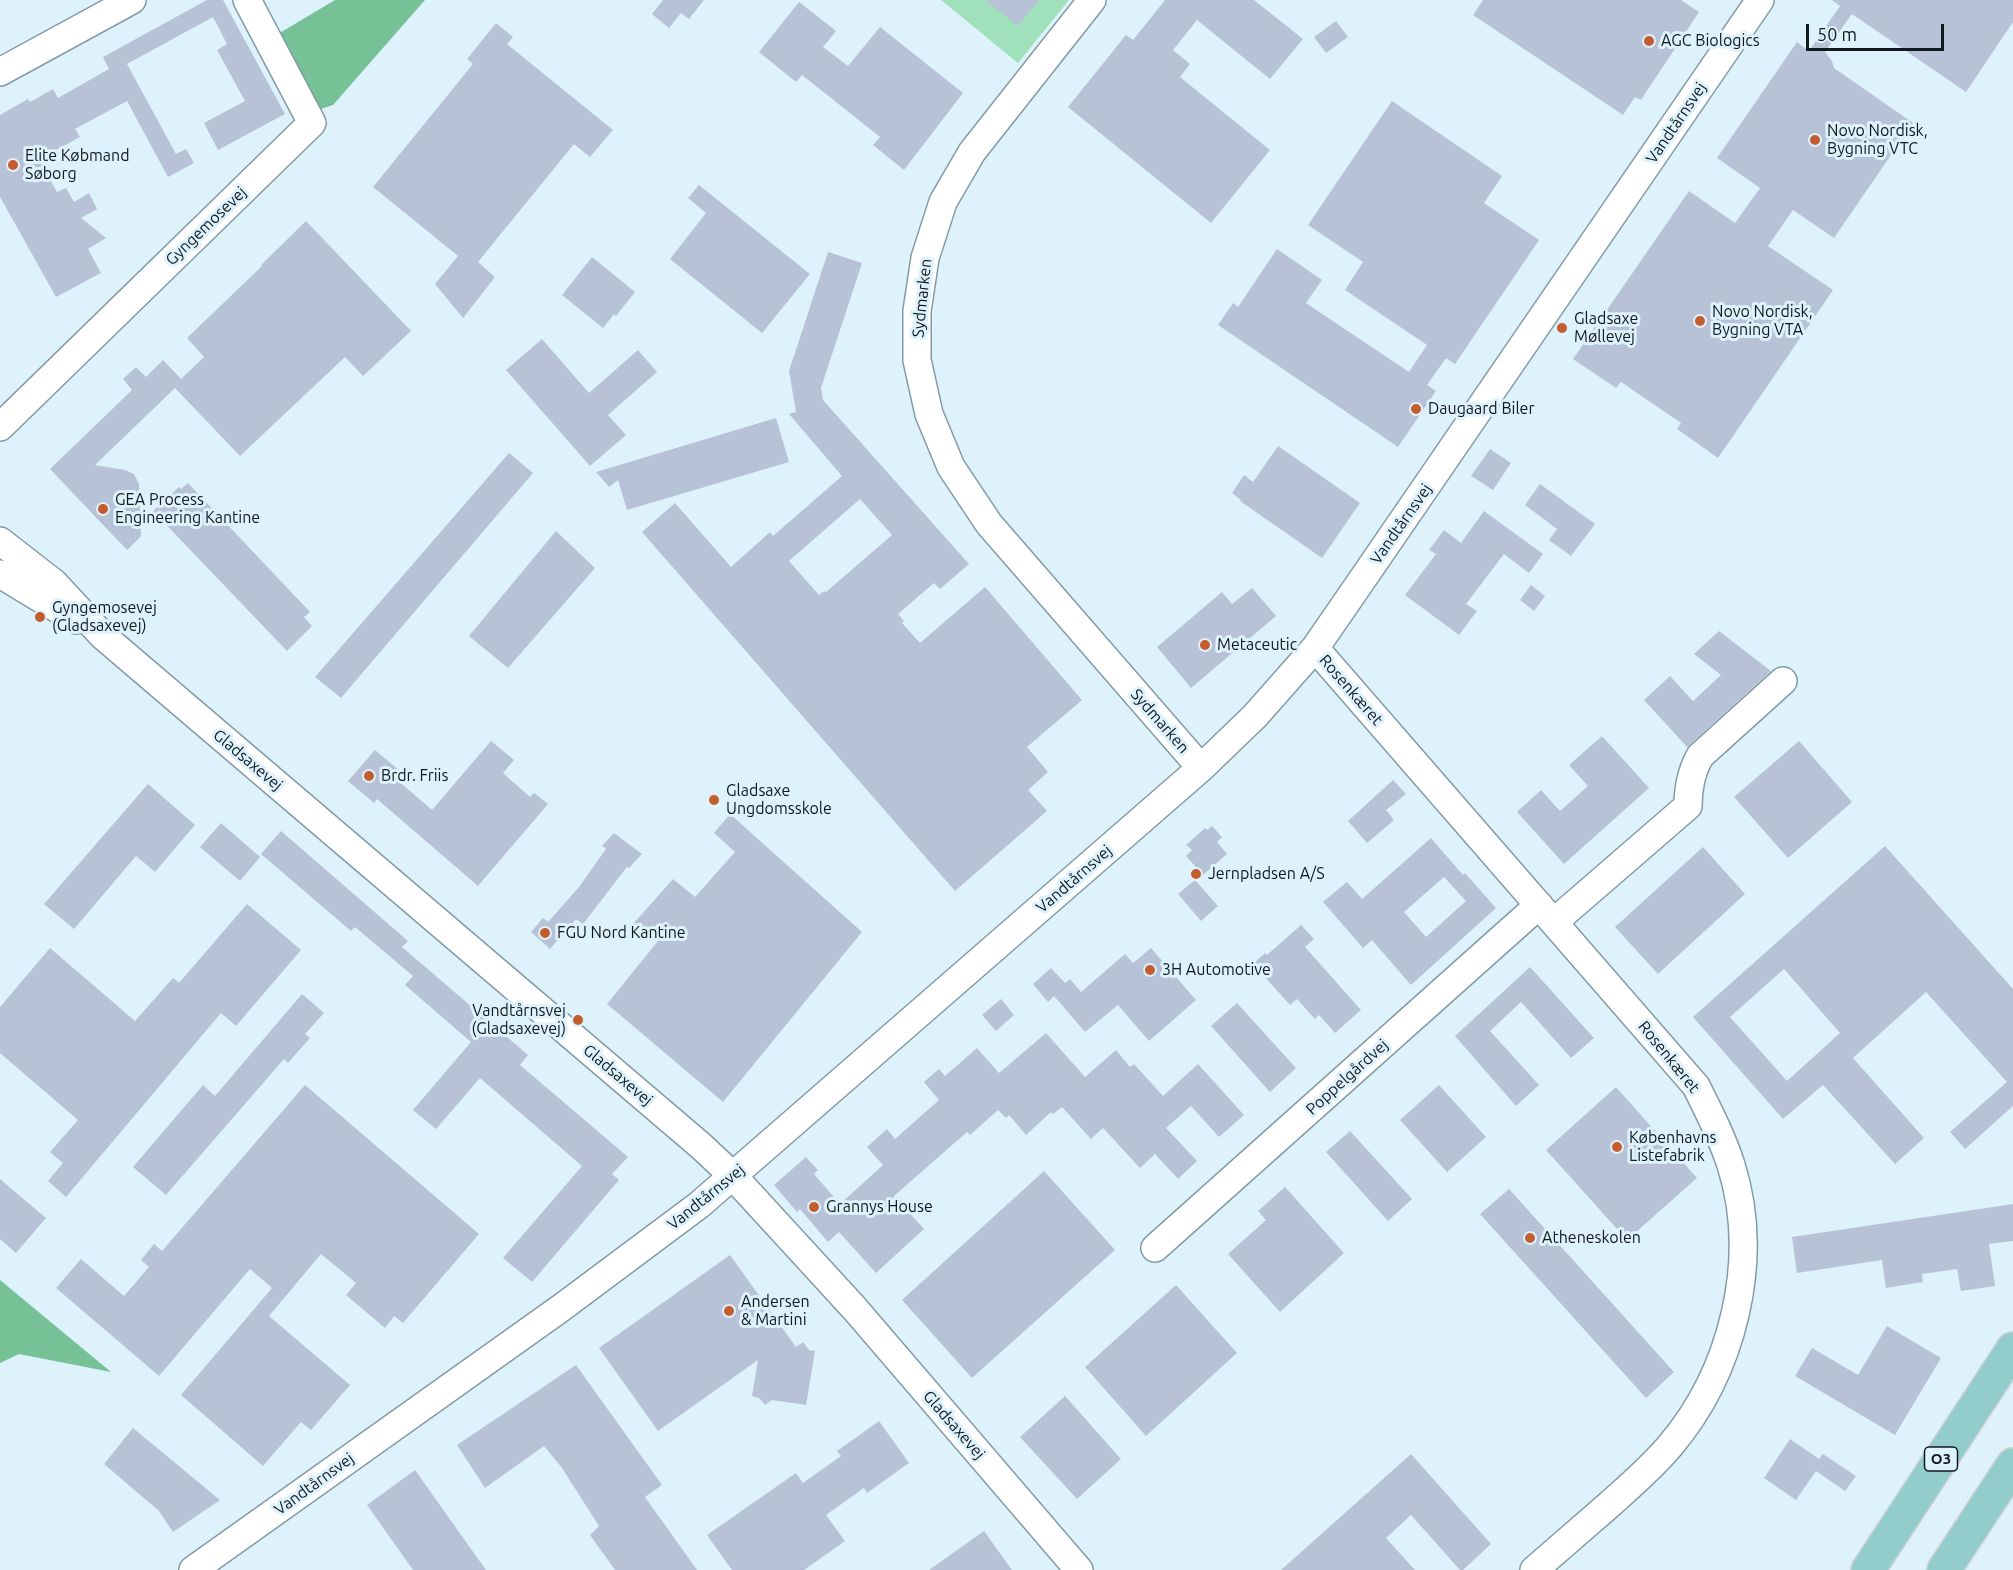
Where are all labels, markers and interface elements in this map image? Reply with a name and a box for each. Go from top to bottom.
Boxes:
scale bar [1809,12,1947,50]
text: 50 m [1817,24,1857,44]
place label: AGC Biologics [1661,31,1760,51]
marker: AGC Biologics [1642,34,1656,48]
street label: Vandtårnsvej [1642,79,1710,167]
place label: Novo Nordisk, Bygning VTC [1827,121,1928,159]
marker: Novo Nordisk, Bygning VTC [1808,133,1822,147]
place label: Elite Købmand Søborg [25,146,130,184]
marker: Elite Købmand Søborg [6,158,20,172]
street label: Gyngemosevej [162,183,250,269]
street label: Sydmarken [908,258,936,338]
place label: Novo Nordisk, Bygning VTA [1712,302,1813,340]
place label: Gladsaxe Møllevej [1574,309,1638,347]
marker: Novo Nordisk, Bygning VTA [1693,314,1707,328]
marker: Gladsaxe Møllevej [1555,321,1569,335]
place label: Daugaard Biler [1428,399,1535,419]
marker: Daugaard Biler [1409,402,1423,416]
street label: Vandtårnsvej [1366,480,1436,568]
place label: GEA Process Engineering Kantine [115,490,260,528]
marker: GEA Process Engineering Kantine [96,502,110,516]
place label: Gyngemosevej (Gladsaxevej) [52,598,157,636]
marker: Gyngemosevej (Gladsaxevej) [33,610,47,624]
place label: Metaceutic [1217,635,1297,655]
marker: Metaceutic [1198,638,1212,652]
street label: Rosenkæret [1315,651,1387,729]
street label: Sydmarken [1127,685,1193,757]
street label: Gladsaxevej [209,725,287,795]
place label: Brdr. Friis [381,766,448,786]
marker: Brdr. Friis [362,769,376,783]
place label: Gladsaxe Ungdomsskole [726,781,832,819]
marker: Gladsaxe Ungdomsskole [707,793,721,807]
street label: Vandtårnsvej [1032,841,1116,917]
place label: Jernpladsen A/S [1208,864,1325,884]
marker: Jernpladsen A/S [1189,867,1203,881]
place label: FGU Nord Kantine [557,923,686,943]
marker: FGU Nord Kantine [538,926,552,940]
place label: 3H Automotive [1162,960,1271,980]
marker: 3H Automotive [1143,963,1157,977]
place label: Vandtårnsvej (Gladsaxevej) [471,1001,566,1039]
marker: Vandtårnsvej (Gladsaxevej) [571,1013,585,1027]
street label: Rosenkæret [1634,1017,1704,1097]
street label: Poppelgårdvej [1302,1035,1392,1119]
street label: Gladsaxevej [579,1040,657,1110]
place label: Københavns Listefabrik [1629,1128,1716,1166]
marker: Københavns Listefabrik [1610,1140,1624,1154]
street label: Vandtårnsvej [664,1160,748,1234]
place label: Grannys House [826,1197,933,1217]
marker: Grannys House [807,1200,821,1214]
place label: Atheneskolen [1542,1228,1641,1248]
marker: Atheneskolen [1523,1231,1537,1245]
place label: Andersen & Martini [741,1292,810,1330]
marker: Andersen & Martini [722,1304,736,1318]
street label: Gladsaxevej [919,1387,989,1463]
road number: O3 [1924,1447,1958,1471]
street label: Vandtårnsvej [270,1449,358,1519]

